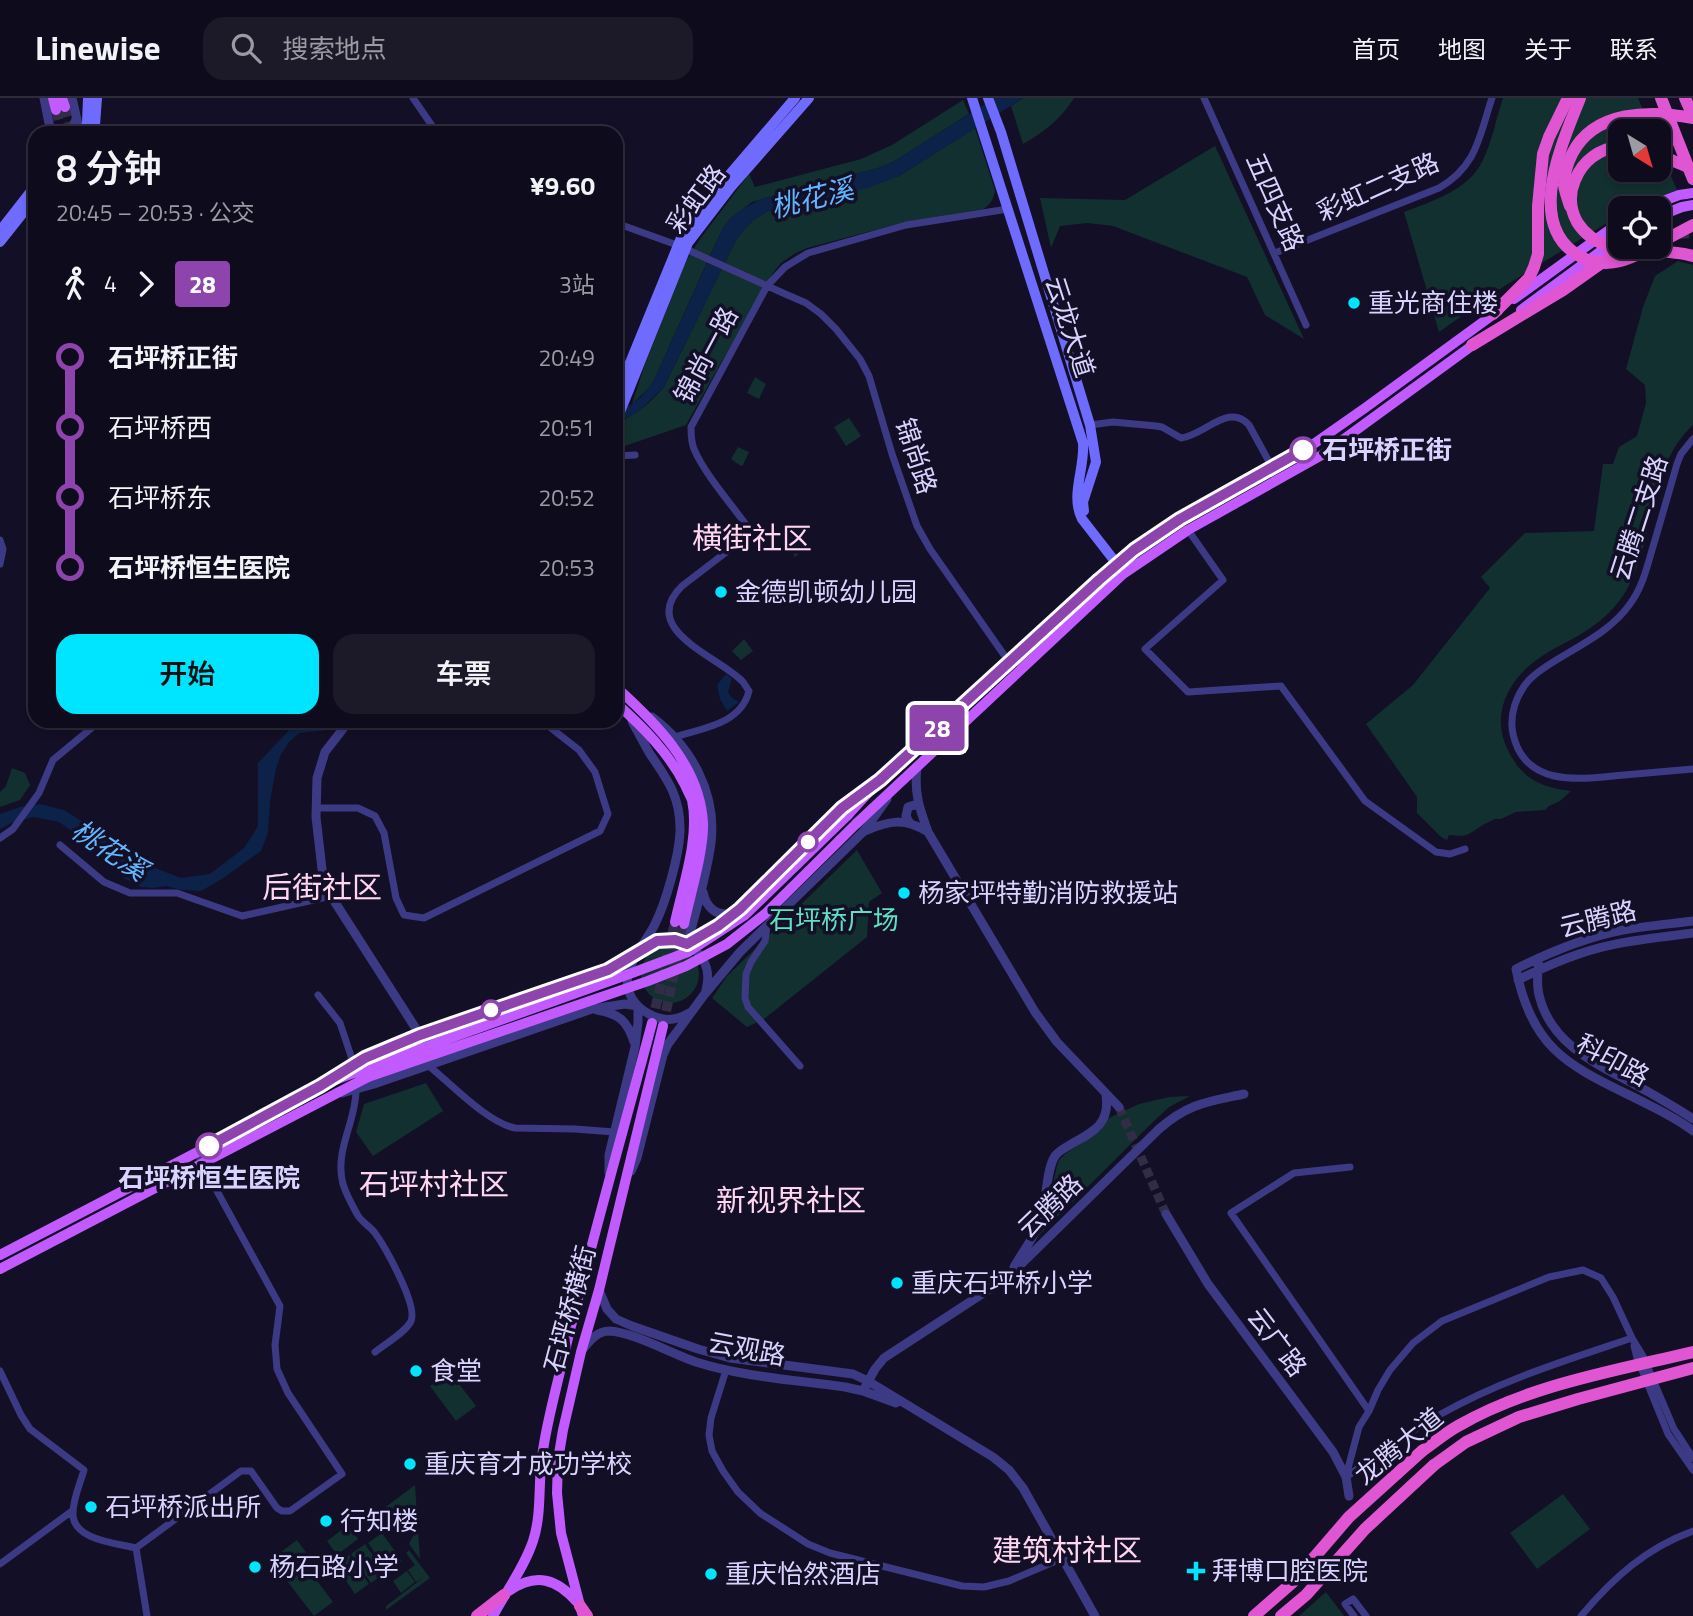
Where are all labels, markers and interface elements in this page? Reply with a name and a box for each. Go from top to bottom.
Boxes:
search box [203,17,693,80]
text: Linewise [35,23,161,73]
icon: search [227,29,265,67]
text: 搜索地点 [283,29,387,68]
text: 首页 [1352,31,1400,67]
text: 地图 [1438,31,1486,67]
text: 关于 [1524,31,1572,67]
text: 联系 [1610,31,1658,67]
north arrow [1608,119,1671,182]
map controls [1608,119,1671,259]
text: 8 分钟 [56,139,162,197]
street label: 彩虹二支路 [1310,142,1445,231]
street label: 五四支路 [1236,146,1314,257]
street label: 彩虹路 [657,156,735,242]
text: ¥9.60 [530,166,595,205]
water label: 桃花溪 [766,166,861,229]
text: 20:45 – 20:53 · 公交 [56,195,255,230]
button: locate [1608,196,1671,259]
icon: walk [56,265,94,303]
icon: forward [127,265,165,303]
text: 4 [104,266,117,301]
text: 28 [189,266,216,302]
text: 3站 [559,267,595,302]
street label: 云龙大道 [1036,271,1105,382]
place label: 重光商住楼 [1368,283,1498,322]
marker: 重光商住楼 [1346,295,1362,311]
street label: 锦尚一路 [664,300,747,410]
text: 石坪桥正街 [108,338,238,377]
text: 20:49 [538,340,595,375]
text: 石坪桥西 [108,408,212,447]
text: 20:51 [538,410,595,445]
street label: 锦尚路 [886,413,947,499]
place label: 石坪桥正街 [1322,430,1452,469]
marker: 石坪桥正街 [1290,437,1316,463]
street label: 云腾二支路 [1600,450,1677,586]
text: 石坪桥东 [108,478,212,517]
text: 20:52 [538,480,595,515]
district label: 横街社区 [692,515,812,561]
text: 石坪桥恒生医院 [108,548,290,587]
text: 20:53 [538,550,595,585]
place label: 金德凯顿幼儿园 [735,572,917,611]
marker: 金德凯顿幼儿园 [713,584,729,600]
button: 开始 [56,634,319,714]
button: 车票 [333,634,595,714]
line badge: 28 [906,705,968,751]
text: 28 [924,710,950,746]
water label: 桃花溪 [63,808,160,893]
unlabelled marker [798,832,818,852]
district label: 后街社区 [262,864,382,910]
place label: 杨家坪特勤消防救援站 [918,873,1178,912]
marker: 杨家坪特勤消防救援站 [896,885,912,901]
street label: 云腾路 [1555,890,1640,947]
park label: 石坪桥广场 [769,900,899,939]
unlabelled marker [481,1000,501,1020]
street label: 科印路 [1570,1024,1657,1096]
marker: 石坪桥恒生医院 [196,1133,222,1159]
place label: 石坪桥恒生医院 [118,1158,300,1197]
district label: 石坪村社区 [359,1161,509,1207]
street label: 云腾路 [1008,1165,1091,1247]
district label: 新视界社区 [716,1177,866,1223]
street label: 石坪桥横街 [534,1241,605,1377]
place label: 重庆石坪桥小学 [911,1263,1093,1302]
marker: 重庆石坪桥小学 [889,1275,905,1291]
street label: 云广路 [1238,1299,1316,1385]
street label: 云观路 [705,1322,789,1375]
place label: 食堂 [430,1351,482,1390]
marker: 食堂 [408,1363,424,1379]
street label: 龙腾大道 [1346,1398,1451,1493]
place label: 重庆育才成功学校 [424,1444,632,1483]
marker: 重庆育才成功学校 [402,1456,418,1472]
place label: 石坪桥派出所 [105,1487,261,1526]
marker: 石坪桥派出所 [83,1499,99,1515]
place label: 行知楼 [340,1501,418,1540]
marker: 行知楼 [318,1513,334,1529]
district label: 建筑村社区 [992,1527,1142,1573]
place label: 杨石路小学 [269,1547,399,1586]
place label: 拜博口腔医院 [1212,1551,1368,1590]
place label: 重庆怡然酒店 [725,1554,881,1593]
marker: 杨石路小学 [247,1559,263,1575]
marker: 拜博口腔医院 [1186,1561,1206,1581]
marker: 重庆怡然酒店 [703,1566,719,1582]

